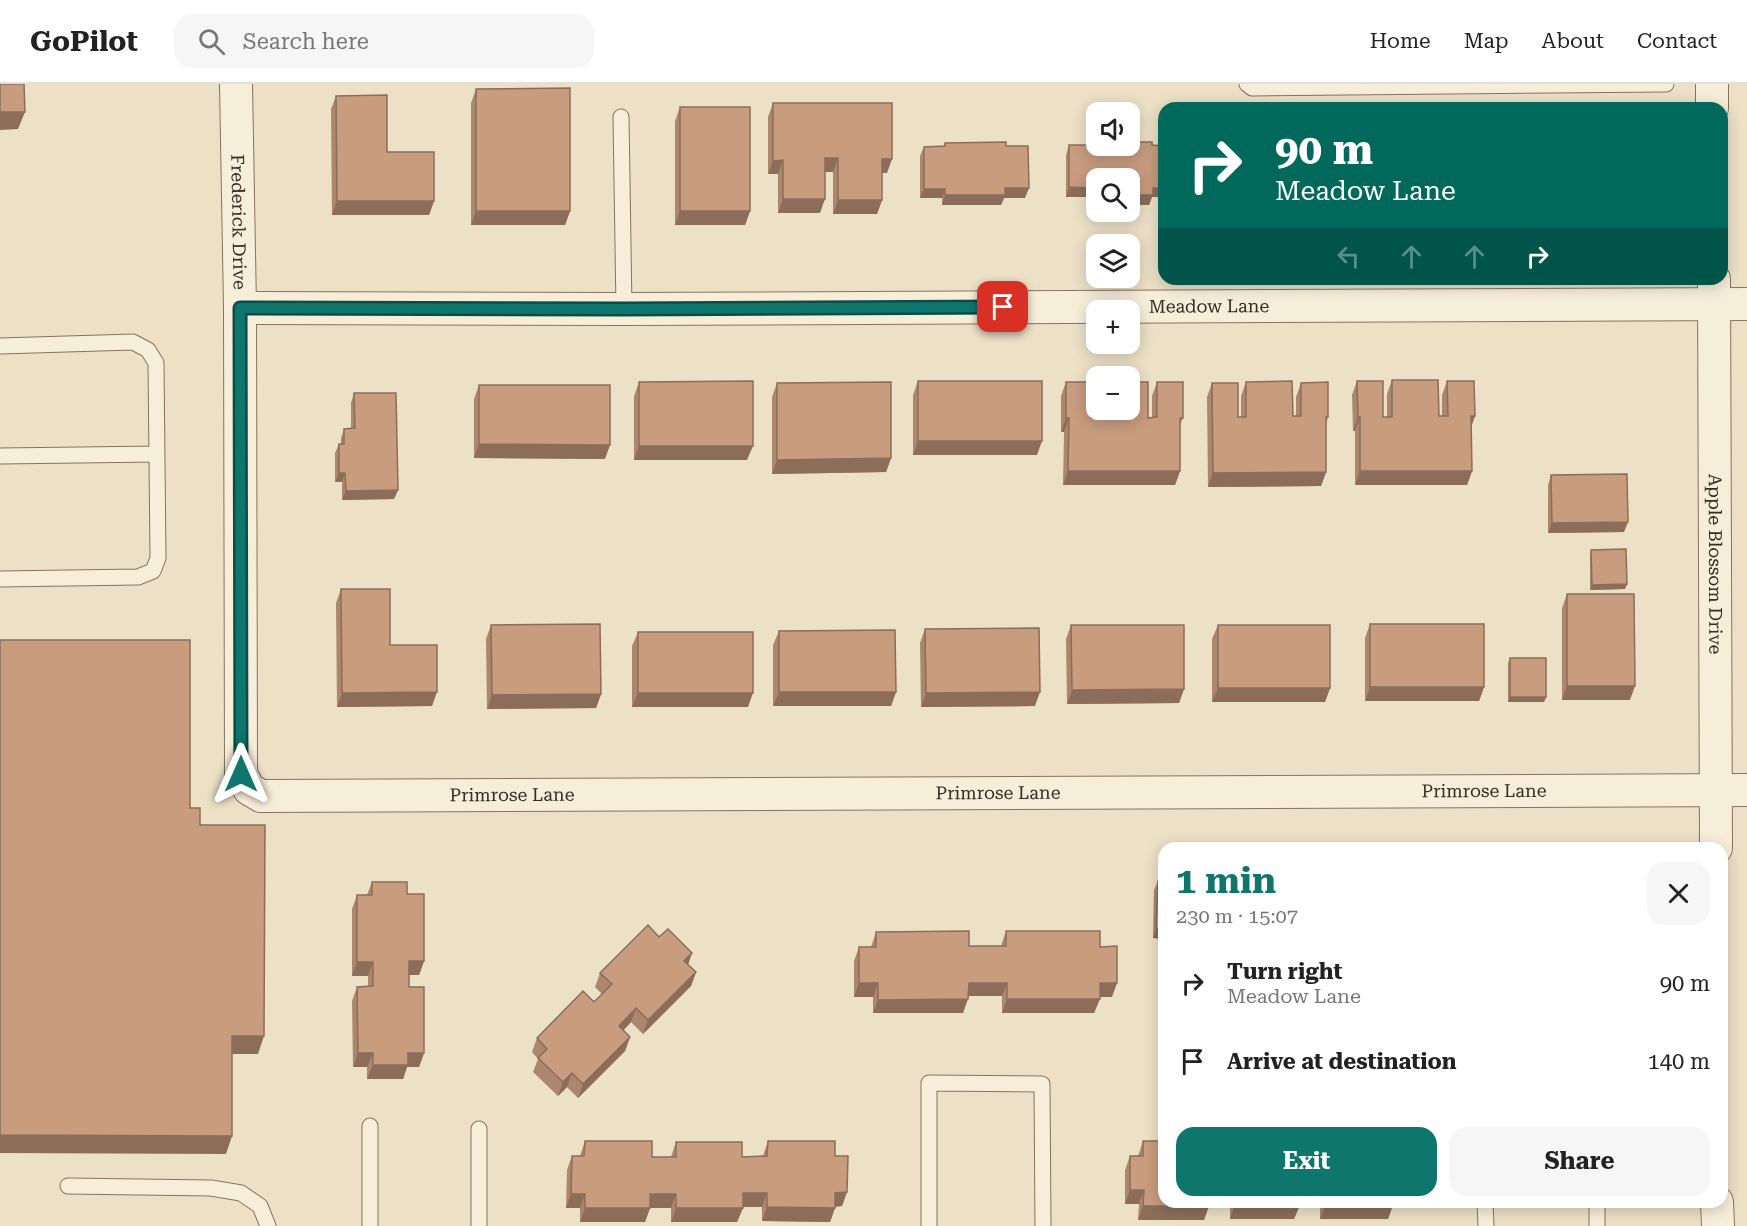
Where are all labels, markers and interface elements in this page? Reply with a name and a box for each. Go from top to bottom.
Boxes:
search box [174,14,594,68]
text: GoPilot [30,25,138,58]
icon: search [195,25,228,58]
text: Search here [243,29,369,54]
text: Home [1370,29,1431,53]
text: Map [1464,29,1509,53]
text: About [1542,29,1604,53]
text: Contact [1637,29,1717,53]
map controls [1086,102,1140,420]
button: sound [1086,102,1140,156]
text: 90 m [1275,125,1373,174]
icon: right [1176,126,1254,204]
street label: Frederick Drive [227,154,251,290]
button: search [1086,168,1140,222]
text: Meadow Lane [1275,175,1456,207]
button: layers [1086,234,1140,288]
icon: left [1332,240,1365,273]
icon: ahead [1395,240,1428,273]
icon: ahead [1458,240,1491,273]
icon: right [1521,240,1554,273]
pin [977,281,1028,332]
icon: arrive [986,290,1019,323]
street label: Meadow Lane [1149,295,1269,317]
button: + [1086,300,1140,354]
button: − [1086,366,1140,420]
street label: Apple Blossom Drive [1705,474,1726,655]
position arrow [209,742,273,806]
street label: Primrose Lane [1422,780,1547,801]
street label: Primrose Lane [936,782,1061,803]
street label: Primrose Lane [450,784,575,805]
text: 1 min [1176,860,1276,902]
button: close [1647,862,1710,925]
text: 230 m · 15:07 [1176,904,1298,928]
text: Turn right [1227,959,1342,984]
icon: right [1176,967,1209,1000]
text: 90 m [1660,971,1710,996]
text: Meadow Lane [1227,984,1361,1008]
icon: arrive [1176,1045,1209,1078]
text: Arrive at destination [1227,1049,1456,1074]
text: 140 m [1647,1049,1710,1074]
button: Exit [1176,1127,1437,1196]
button: Share [1449,1127,1710,1196]

